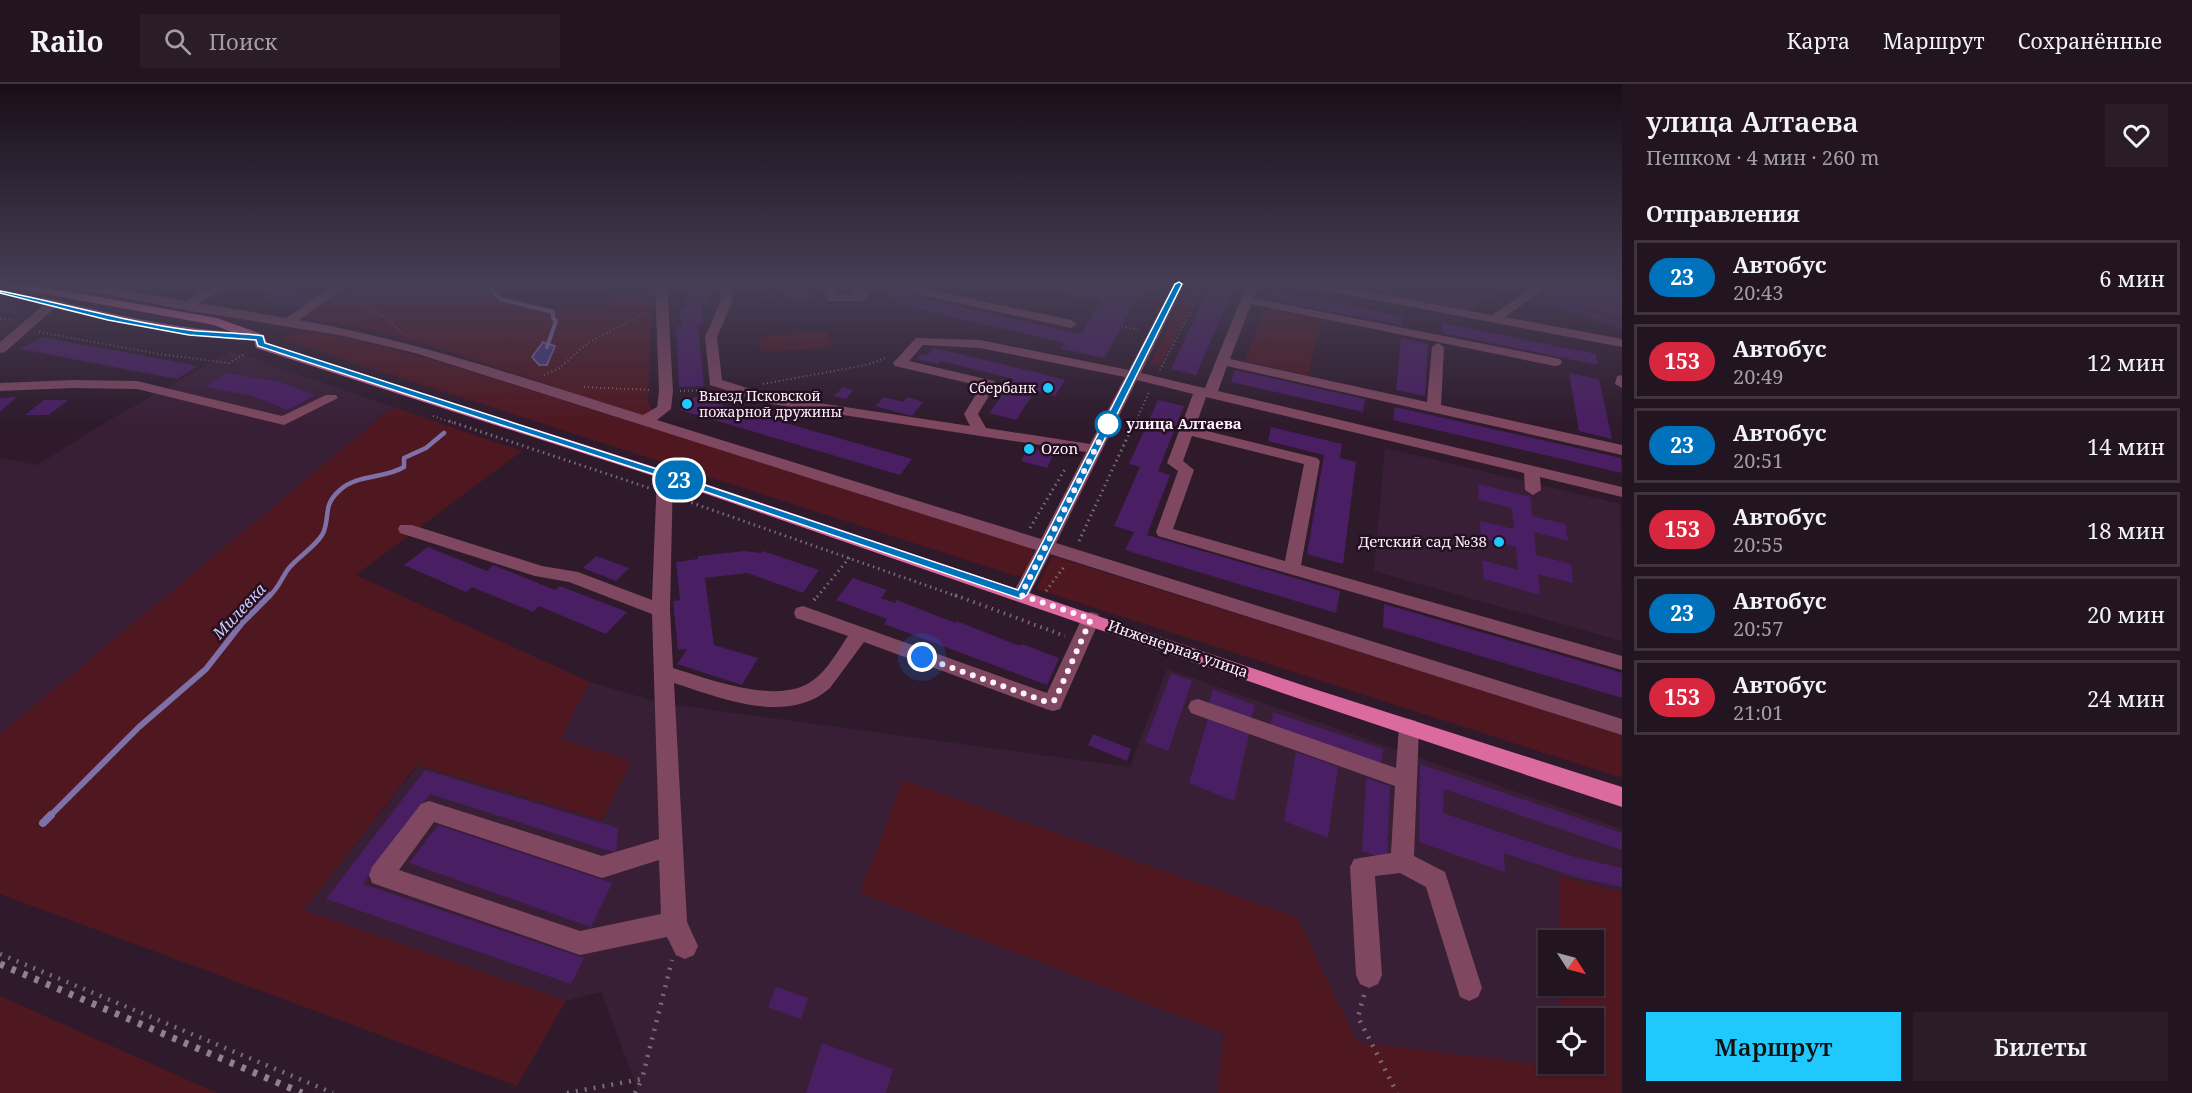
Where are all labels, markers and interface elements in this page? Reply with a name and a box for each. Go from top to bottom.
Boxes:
search box [140,14,560,68]
text: Railo [30,22,104,60]
icon: search [161,25,194,58]
text: Поиск [209,26,277,56]
text: Карта [1787,27,1850,55]
text: Маршрут [1883,27,1985,55]
text: Сохранённые [2018,27,2162,55]
text: улица Алтаева [1646,102,1859,140]
button: heart [2105,104,2168,167]
text: Пешком · 4 мин · 260 m [1646,144,1879,171]
text: Отправления [1646,198,1800,228]
text: Автобус [1733,249,1826,279]
text: 23 [1670,263,1694,291]
text: 6 мин [2099,263,2165,293]
text: 20:43 [1733,279,1783,306]
text: Автобус [1733,333,1826,363]
text: 153 [1664,347,1700,375]
text: 12 мин [2087,347,2165,377]
text: 20:49 [1733,363,1783,390]
place label: Сбербанк [969,378,1037,397]
marker: Сбербанк [1041,381,1055,395]
place label: Выезд Псковской пожарной дружины [699,386,842,421]
marker: Выезд Псковской пожарной дружины [680,397,694,411]
marker: улица Алтаева [1095,411,1121,437]
place label: улица Алтаева [1126,413,1242,433]
text: Автобус [1733,417,1826,447]
text: 23 [1670,431,1694,459]
text: 14 мин [2087,431,2165,461]
place label: Ozon [1041,438,1078,458]
marker: Ozon [1022,442,1036,456]
text: 20:51 [1733,447,1783,474]
line badge: 23 [652,460,706,500]
text: 23 [667,466,691,494]
text: Автобус [1733,501,1826,531]
text: 153 [1664,515,1700,543]
text: 18 мин [2087,515,2165,545]
place label: Детский сад №38 [1358,531,1487,551]
text: 20:55 [1733,531,1783,558]
marker: Детский сад №38 [1492,535,1506,549]
water label: Милевка [207,578,271,645]
text: Автобус [1733,585,1826,615]
text: 23 [1670,599,1694,627]
text: 20 мин [2087,599,2165,629]
street label: Инженерная улица [1105,615,1251,681]
text: 20:57 [1733,615,1783,642]
your location [907,642,937,672]
text: Автобус [1733,669,1826,699]
text: 153 [1664,683,1700,711]
text: 24 мин [2087,683,2165,713]
text: 21:01 [1733,699,1783,726]
north arrow [1538,930,1604,996]
map controls [1538,930,1604,1074]
button: locate [1538,1008,1604,1074]
button: Маршрут [1646,1012,1901,1081]
button: Билеты [1913,1012,2168,1081]

